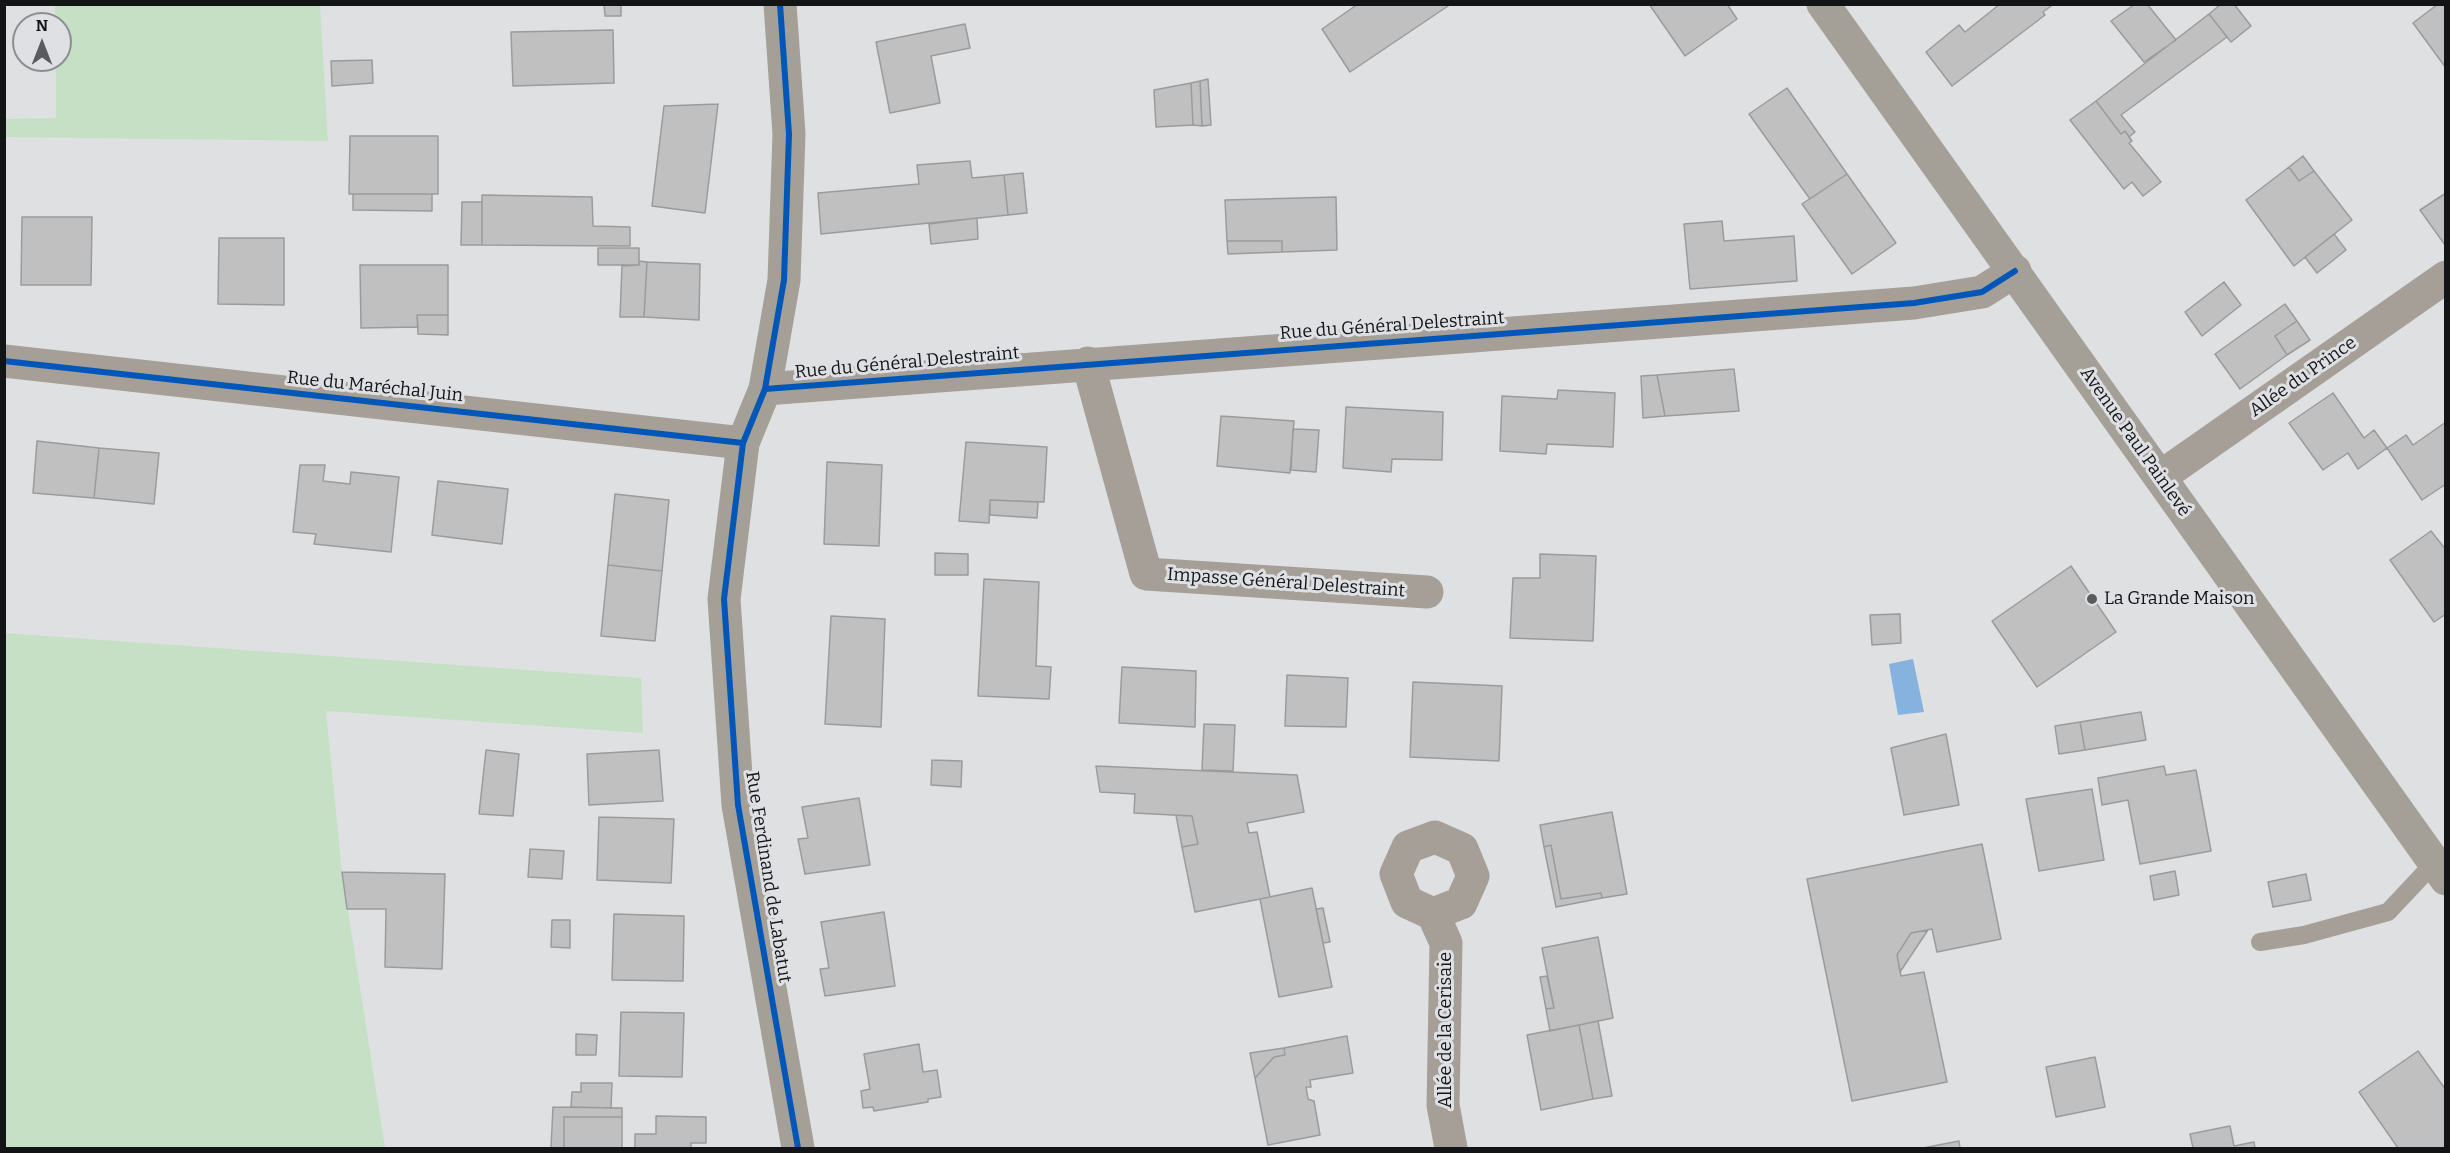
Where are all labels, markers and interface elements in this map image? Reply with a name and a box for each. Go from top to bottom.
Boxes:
north arrow [12,12,72,72]
text: N [36,16,48,35]
street label: Rue du Général Delestraint [1279,307,1505,345]
street label: Allée du Prince [2245,332,2361,422]
street label: Rue du Général Delestraint [794,342,1020,384]
street label: Avenue Paul Painlevé [2075,363,2195,521]
street label: Rue du Maréchal Juin [286,367,464,407]
street label: Impasse Général Delestraint [1166,564,1406,602]
place label: La Grande Maison [2104,588,2254,610]
marker: La Grande Maison [2085,592,2099,606]
street label: Rue Ferdinand de Labatut [741,770,795,984]
street label: Allée de la Cerisaie [1435,952,1457,1108]

